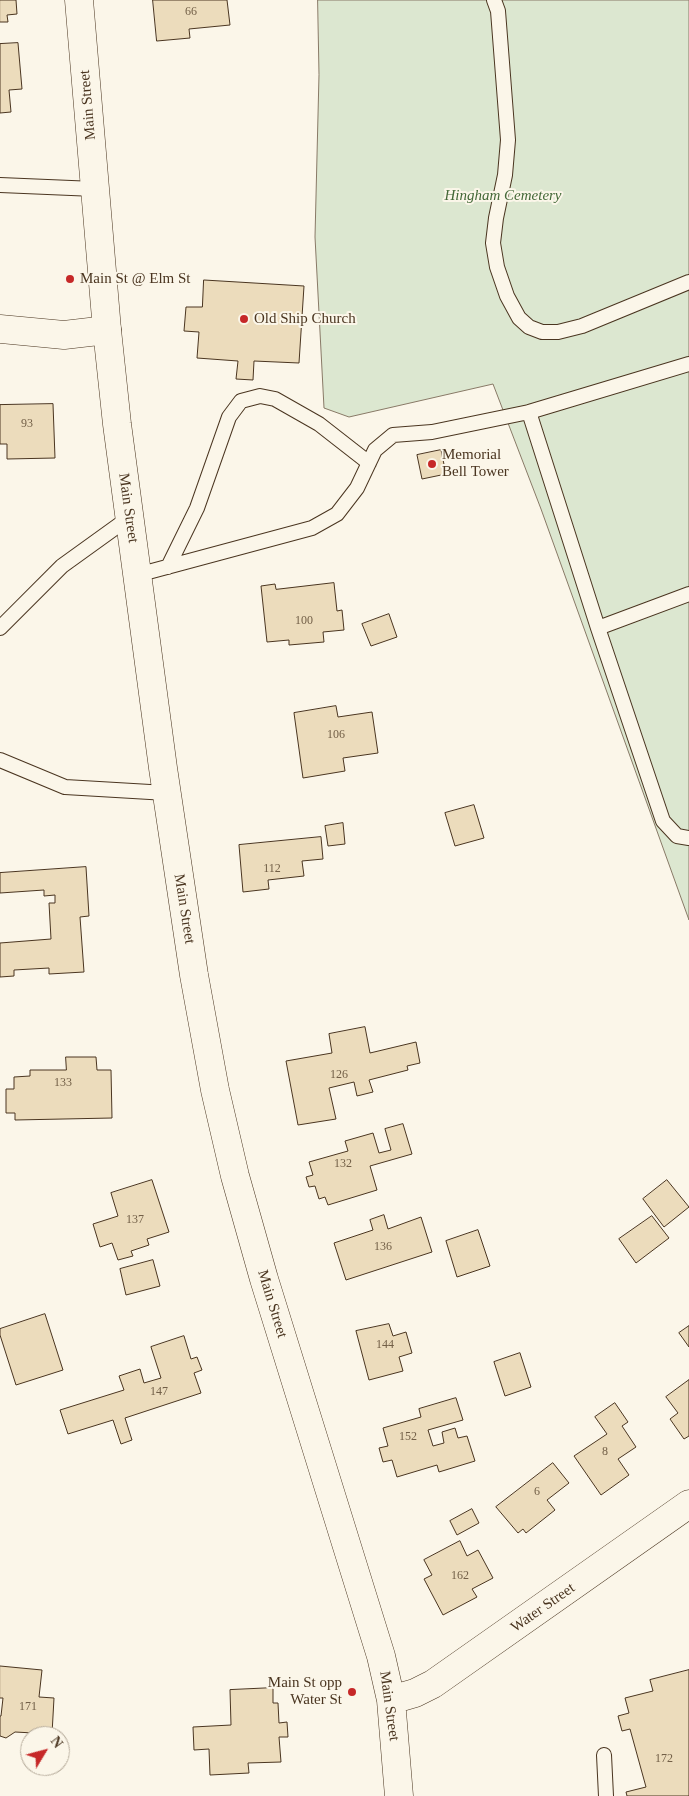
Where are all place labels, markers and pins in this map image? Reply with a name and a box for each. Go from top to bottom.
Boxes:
place label: Main St @ Elm St [80,270,190,288]
marker: Main St @ Elm St [64,273,76,285]
place label: Old Ship Church [254,310,356,328]
marker: Old Ship Church [238,313,250,325]
place label: Memorial Bell Tower [442,446,509,481]
marker: Memorial Bell Tower [426,458,438,470]
place label: Main St opp Water St [268,1674,342,1709]
marker: Main St opp Water St [346,1686,358,1698]

